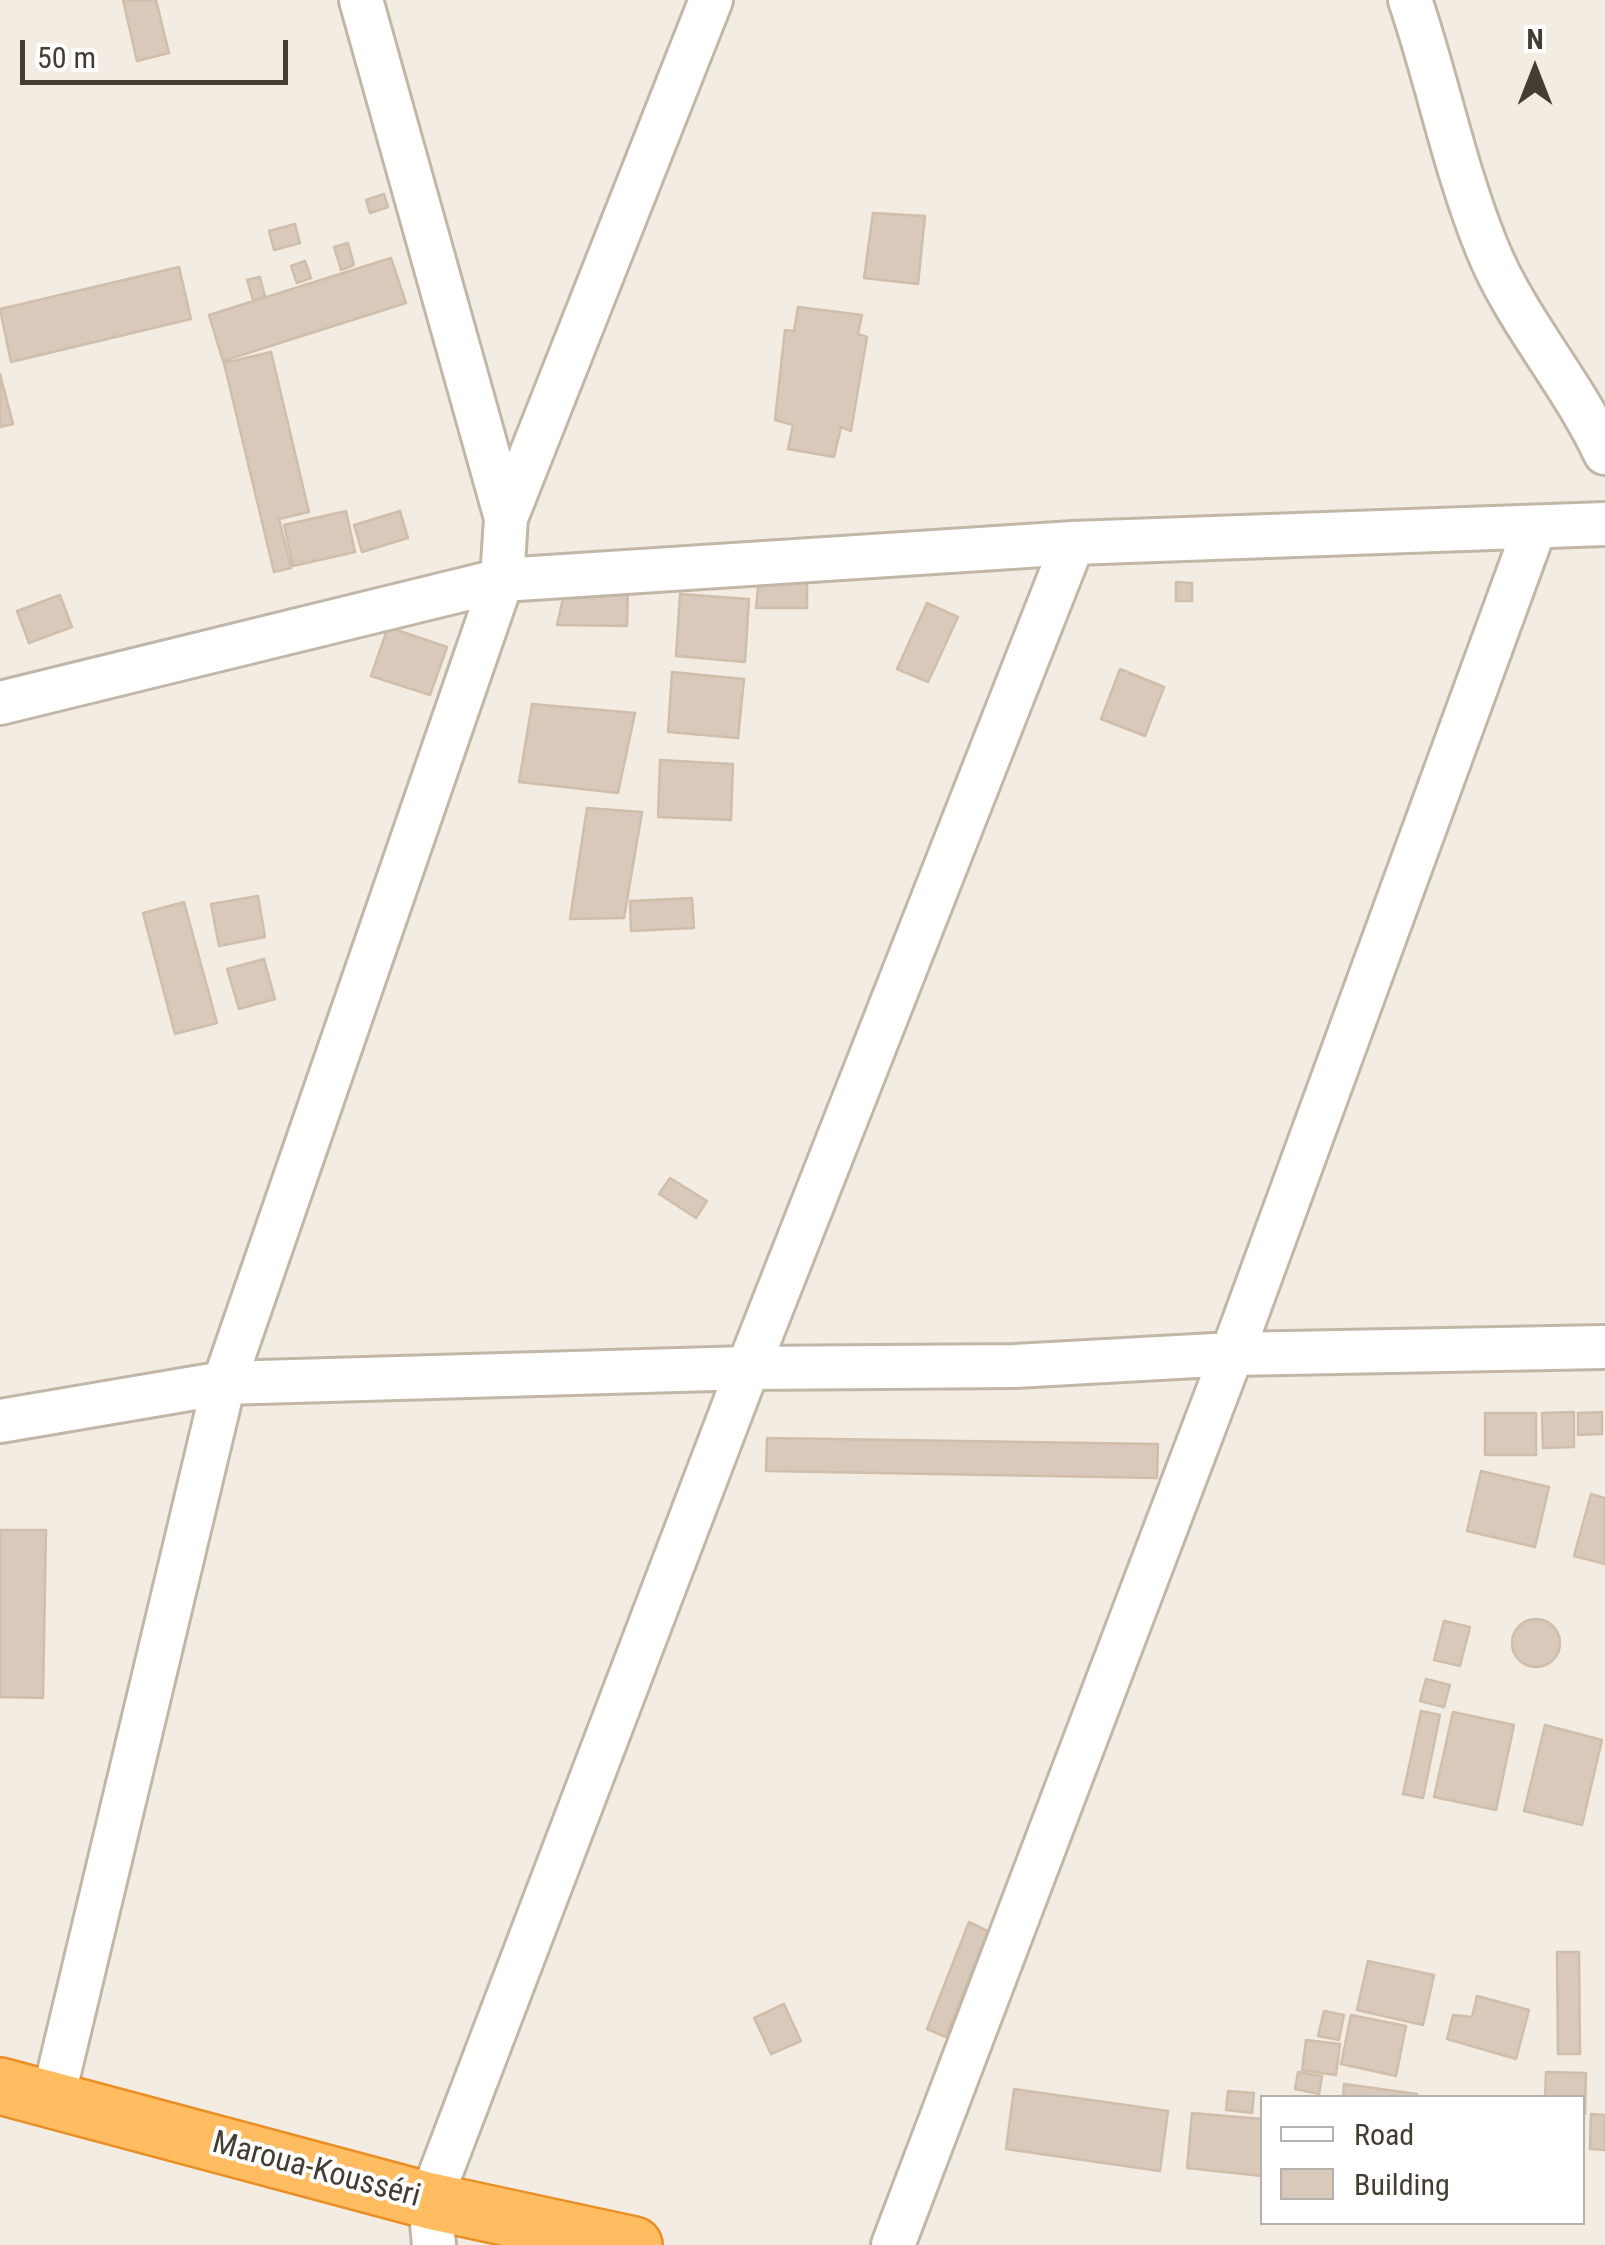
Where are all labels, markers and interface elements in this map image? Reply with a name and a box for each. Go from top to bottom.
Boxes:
scale bar [25,20,292,82]
north arrow [1485,20,1585,120]
text: N [1526,23,1544,56]
text: 50 m [37,40,96,75]
legend [1260,2095,1585,2225]
text: Road [1354,2117,1414,2152]
street label: Maroua-Kousséri [208,2125,424,2217]
text: Building [1354,2167,1450,2202]

